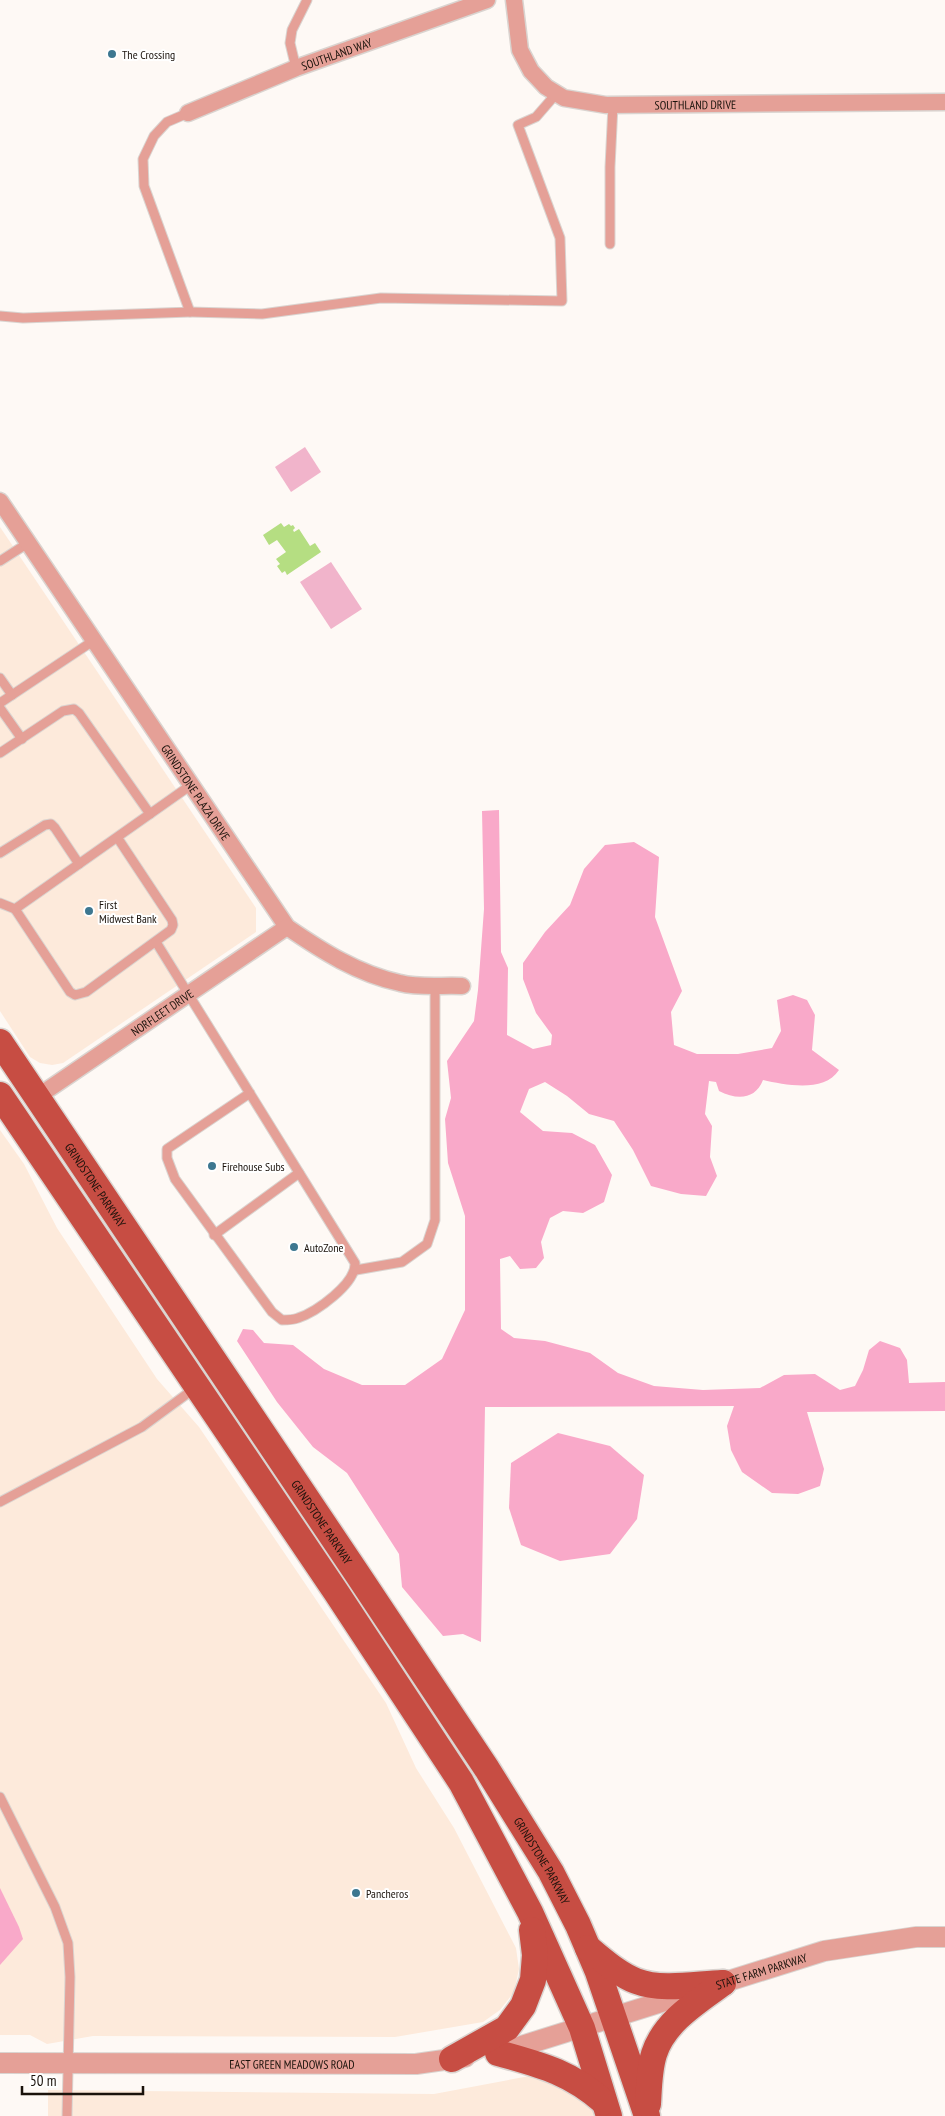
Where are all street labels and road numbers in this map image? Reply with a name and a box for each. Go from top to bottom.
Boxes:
street label: SOUTHLAND WAY [299,34,374,73]
street label: SOUTHLAND DRIVE [655,96,736,112]
street label: GRINDSTONE PLAZA DRIVE [158,741,234,843]
street label: NORFLEET DRIVE [128,986,196,1039]
street label: GRINDSTONE PARKWAY [62,1140,130,1230]
street label: GRINDSTONE PARKWAY [289,1477,356,1567]
street label: GRINDSTONE PARKWAY [511,1814,574,1907]
street label: STATE FARM PARKWAY [714,1949,809,1992]
street label: EAST GREEN MEADOWS ROAD [229,2056,355,2071]

